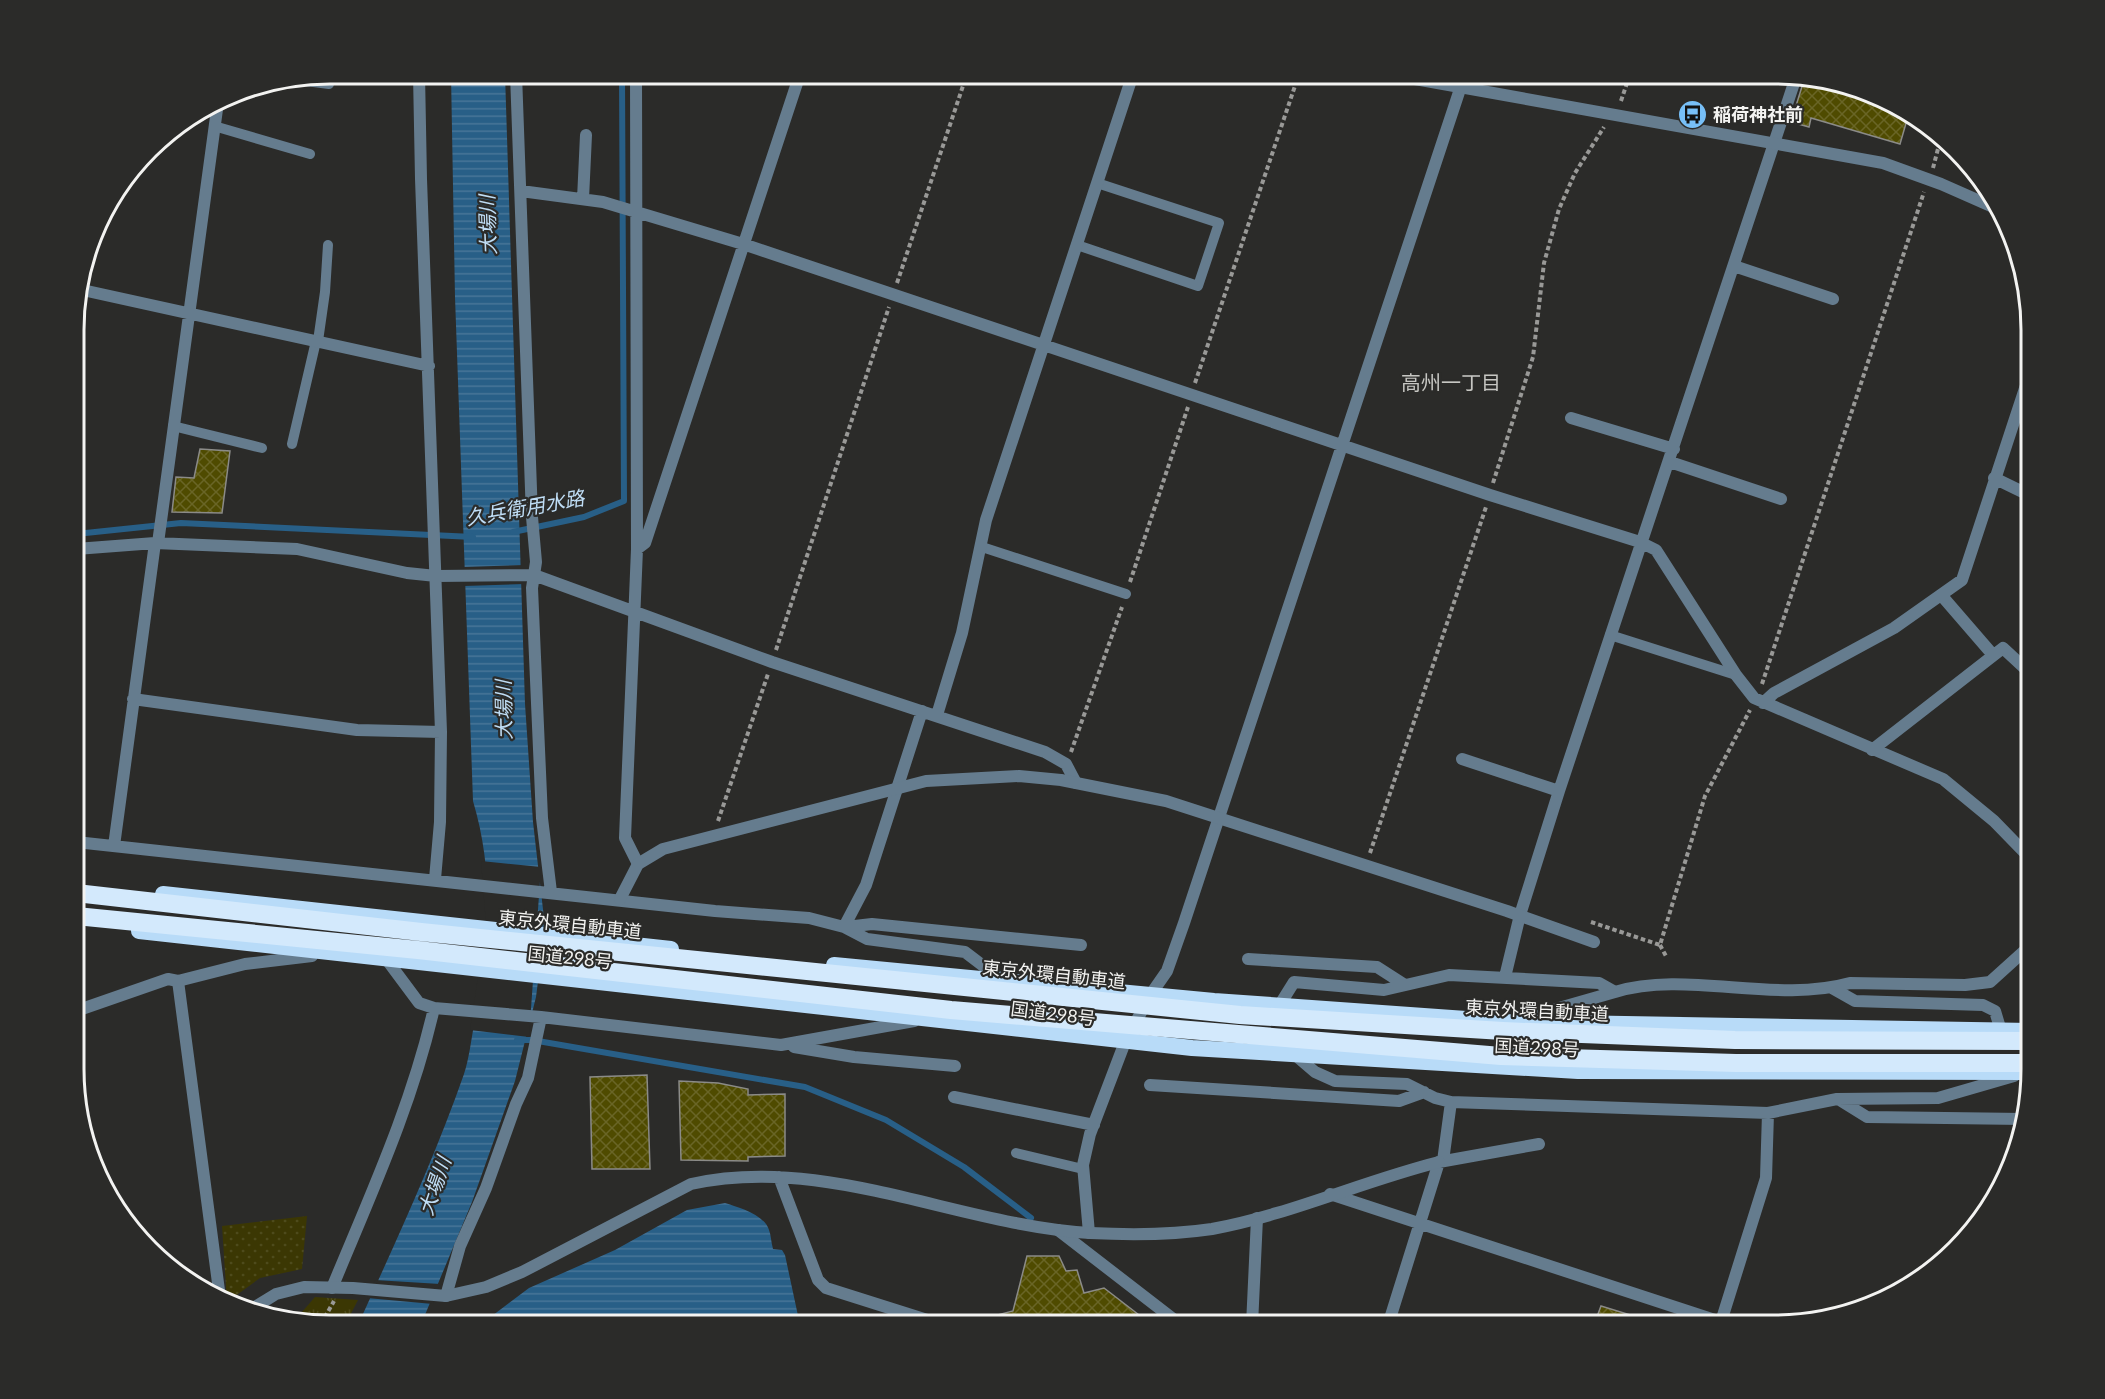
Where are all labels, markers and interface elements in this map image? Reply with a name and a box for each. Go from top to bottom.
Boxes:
bus stop icon: 稲荷神社前 [1676,99,1708,131]
place label: 稲荷神社前 [1713,103,1803,125]
water label: 大場川 [474,193,500,255]
district label: 高州一丁目 [1401,370,1501,394]
water label: 久兵衛用水路 [464,484,588,529]
water label: 大場川 [490,678,516,740]
street label: 東京外環自動車道 [497,906,643,942]
street label: 国道298号 [527,942,614,972]
street label: 東京外環自動車道 [981,956,1127,992]
street label: 東京外環自動車道 [1465,995,1610,1025]
street label: 国道298号 [1009,997,1097,1029]
street label: 国道298号 [1494,1034,1580,1060]
water label: 大場川 [413,1152,456,1218]

